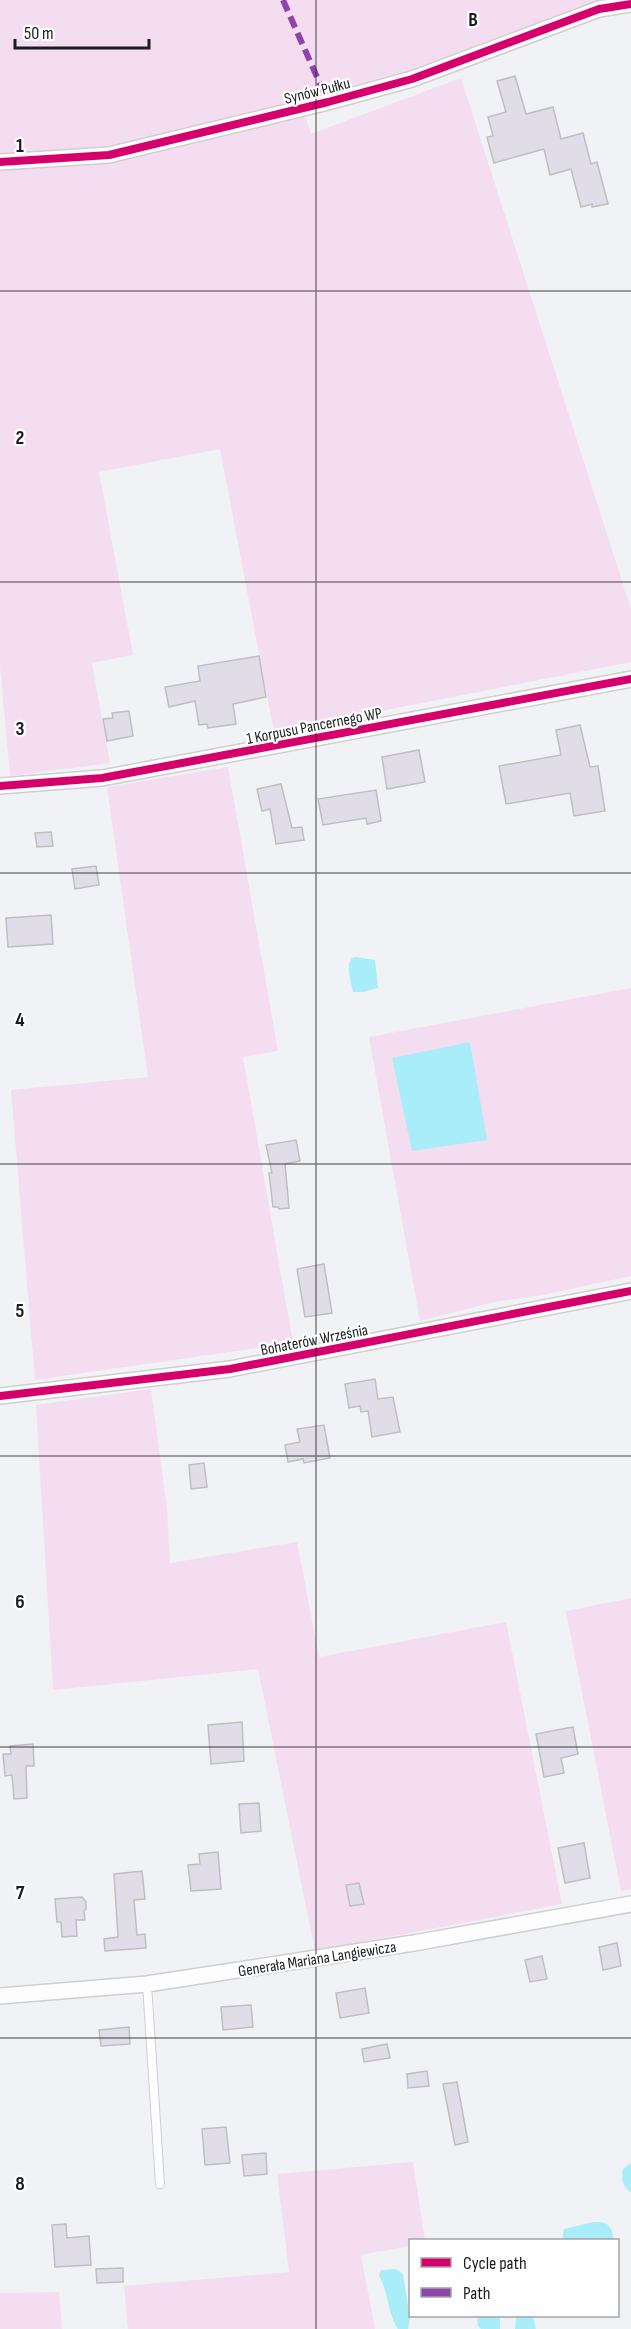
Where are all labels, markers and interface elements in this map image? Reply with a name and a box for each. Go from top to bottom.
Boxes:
text: B [468,8,478,32]
scale bar [15,12,148,50]
text: 50 m [24,23,54,44]
street label: Synów Pułku [282,74,352,109]
text: 1 [16,134,24,158]
text: 2 [16,426,24,450]
street label: 1 Korpusu Pancernego WP [245,704,384,749]
text: 3 [16,717,25,741]
text: 4 [15,1008,25,1032]
text: 5 [16,1299,25,1323]
street label: Bohaterów Września [259,1321,370,1360]
text: 6 [15,1590,25,1614]
text: 7 [16,1881,25,1905]
street label: Generała Mariana Langiewicza [237,1938,398,1981]
text: 8 [15,2172,25,2196]
legend [409,2239,619,2317]
text: Cycle path [463,2253,527,2274]
text: Path [463,2283,491,2304]

